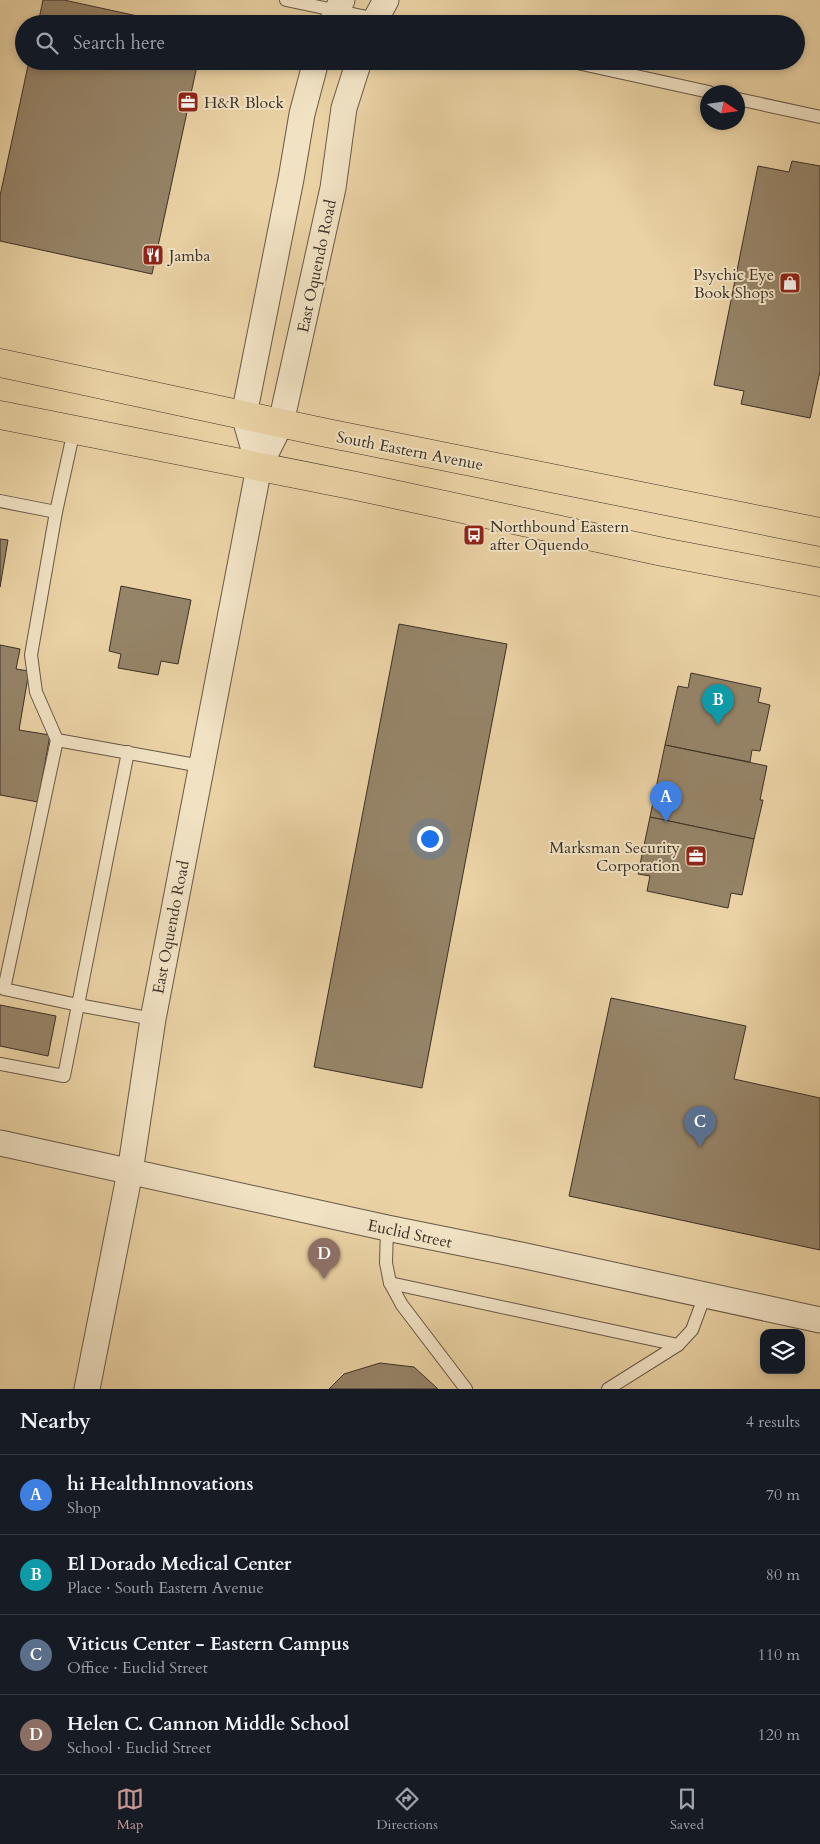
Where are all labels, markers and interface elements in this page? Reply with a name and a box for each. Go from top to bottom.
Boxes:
search box [15,15,805,70]
icon: search [33,29,61,57]
text: Search here [73,30,165,56]
north arrow [700,85,745,130]
office icon: H&R Block [176,90,200,114]
place label: H&R Block [204,92,285,114]
street label: East Oquendo Road [292,197,342,335]
restaurant icon: Jamba [141,243,165,267]
place label: Jamba [167,245,210,267]
place label: Psychic Eye Book Shops [693,264,774,304]
shop icon: Psychic Eye Book Shops [778,271,802,295]
street label: South Eastern Avenue [335,426,485,476]
place label: Northbound Eastern after Oquendo [490,516,629,556]
bus stop icon: Northbound Eastern after Oquendo [462,523,486,547]
pin: B [702,684,734,725]
pin: A [650,781,682,822]
your location [417,826,443,852]
place label: Marksman Security Corporation [549,837,681,877]
office icon: Marksman Security Corporation [684,844,708,868]
street label: East Oquendo Road [147,858,195,996]
pin: C [684,1106,716,1147]
street label: Euclid Street [366,1214,454,1254]
pin: D [308,1238,340,1279]
map controls [760,1329,805,1374]
button: layers [760,1329,805,1374]
text: Nearby [20,1407,91,1436]
text: 4 results [746,1411,800,1433]
text: hi HealthInnovations [67,1471,253,1497]
text: A [30,1484,42,1506]
text: 70 m [766,1484,800,1506]
text: Shop [67,1497,101,1519]
text: El Dorado Medical Center [67,1551,291,1577]
text: B [30,1564,42,1586]
text: 80 m [766,1564,800,1586]
text: Place · South Eastern Avenue [67,1577,264,1599]
text: Viticus Center - Eastern Campus [67,1631,349,1657]
text: C [30,1644,42,1666]
text: 110 m [758,1644,800,1666]
text: Office · Euclid Street [67,1657,208,1679]
text: Helen C. Cannon Middle School [67,1711,349,1737]
text: D [29,1724,43,1746]
text: 120 m [758,1724,800,1746]
text: School · Euclid Street [67,1737,211,1759]
tab: Map [116,1785,144,1834]
tab: Directions [376,1785,438,1834]
tab: Saved [670,1785,704,1834]

